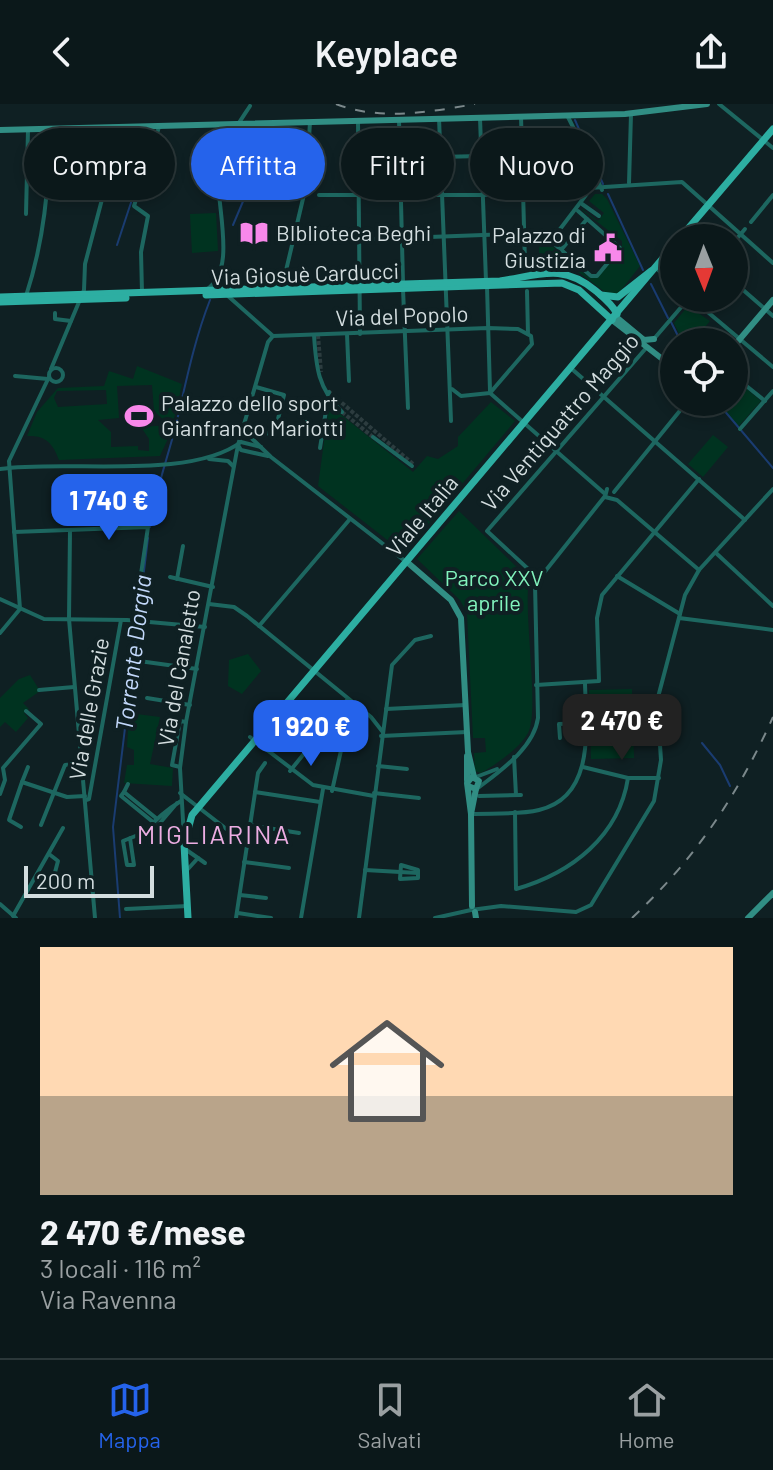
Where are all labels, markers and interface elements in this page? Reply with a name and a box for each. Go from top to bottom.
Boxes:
icon: back [40,30,84,74]
icon: share [689,30,733,74]
text: Keyplace [315,31,458,74]
chip: Compra [24,128,175,200]
chip: Affitta [191,128,325,200]
chip: Filtri [341,128,454,200]
chip: Nuovo [470,128,603,200]
library icon: BIblioteca Beghi [239,218,269,248]
place label: BIblioteca Beghi [276,219,431,245]
place label: Palazzo di Giustizia [492,221,586,272]
north arrow [660,224,748,312]
map controls [660,224,748,416]
public building icon: Palazzo di Giustizia [593,233,623,263]
street label: Via Giosuè Carducci [210,257,400,289]
street label: Via del Popolo [335,300,469,330]
street label: Via Ventiquattro Maggio [475,327,643,515]
button: locate [660,328,748,416]
place label: Palazzo dello sport Gianfranco Mariotti [161,389,344,440]
sports icon: Palazzo dello sport Gianfranco Mariotti [124,401,154,431]
street label: Viale Italia [380,470,463,561]
pin: 1 740 € [35,474,183,542]
text: 1 740 € [69,484,149,515]
park label: Parco XXV aprile [445,564,543,615]
water label: Torrente Dorgia [109,573,157,733]
street label: Via del Canaletto [151,587,205,749]
street label: Via delle Grazie [63,636,113,782]
pin: 2 470 € [548,694,696,762]
pin: 1 920 € [237,700,385,768]
text: 2 470 € [580,704,664,735]
text: 1 920 € [271,710,351,741]
district label: MIGLIARINA [137,818,291,849]
scale bar [24,862,154,898]
text: 200 m [36,867,95,893]
icon: home [315,999,459,1143]
text: 2 470 €/mese [40,1211,246,1252]
text: 3 locali · 116 m² [40,1252,201,1283]
text: Via Ravenna [40,1283,177,1314]
tab: Mappa [98,1378,161,1452]
tab: Salvati [358,1378,422,1452]
tab: Home [618,1378,675,1452]

